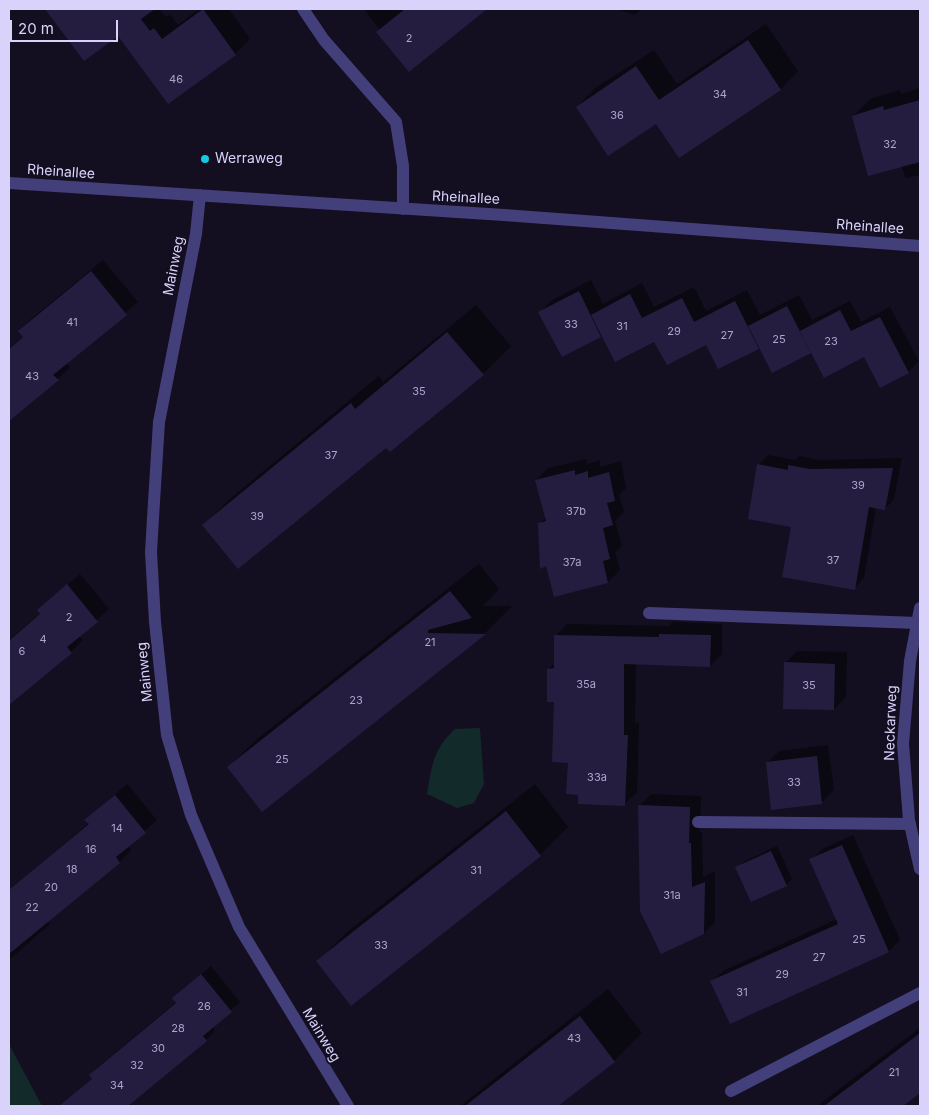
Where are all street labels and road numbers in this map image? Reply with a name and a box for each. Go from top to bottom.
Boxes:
street label: Rheinallee [26,161,96,183]
street label: Rheinallee [432,188,500,208]
street label: Rheinallee [835,216,905,238]
street label: Mainweg [160,235,188,297]
street label: Mainweg [134,641,156,703]
street label: Neckarweg [881,685,901,761]
street label: Mainweg [298,1005,344,1065]

